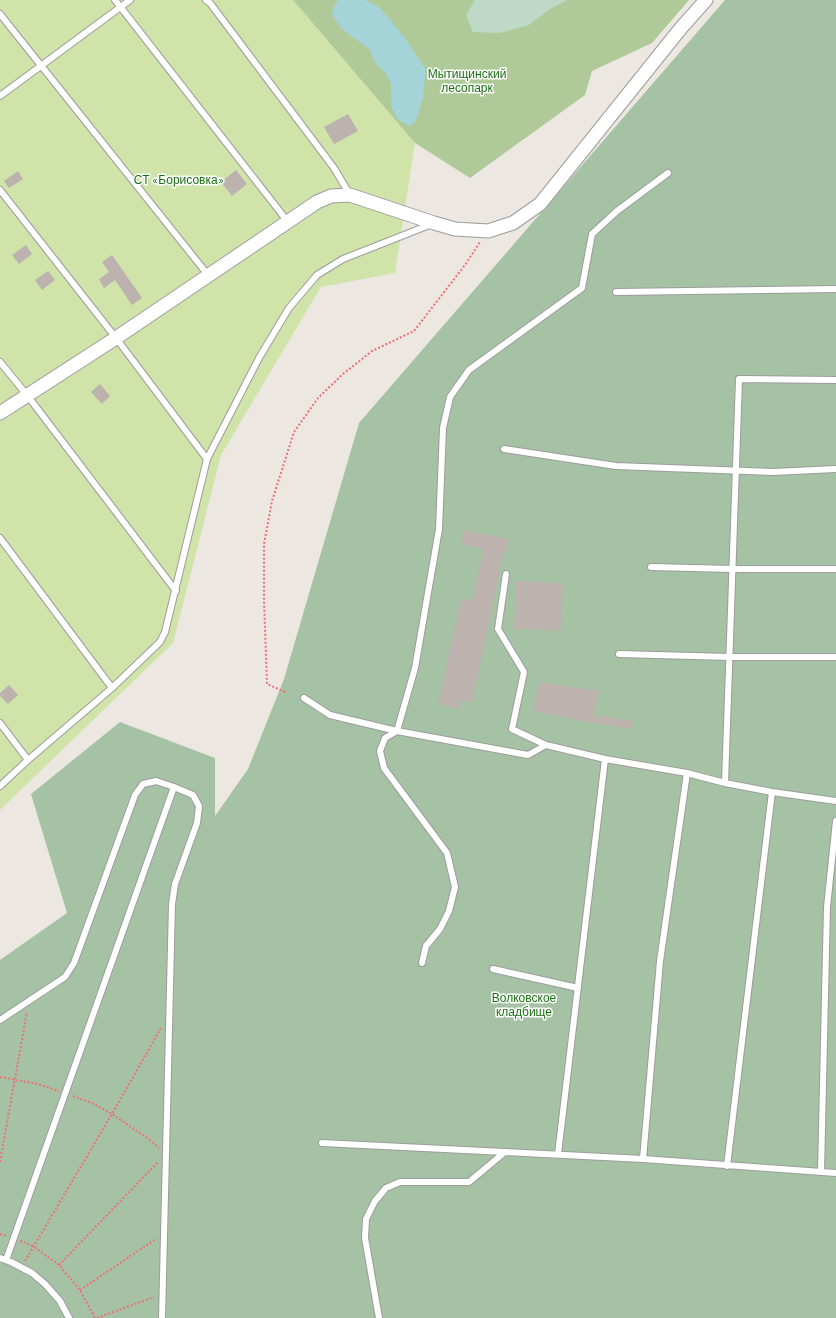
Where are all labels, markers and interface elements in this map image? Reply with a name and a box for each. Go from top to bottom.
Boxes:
park label: Мытищинский лесопарк [428,67,506,95]
park label: СТ «Борисовка» [134,173,224,187]
park label: Волковское кладбище [492,991,556,1019]

